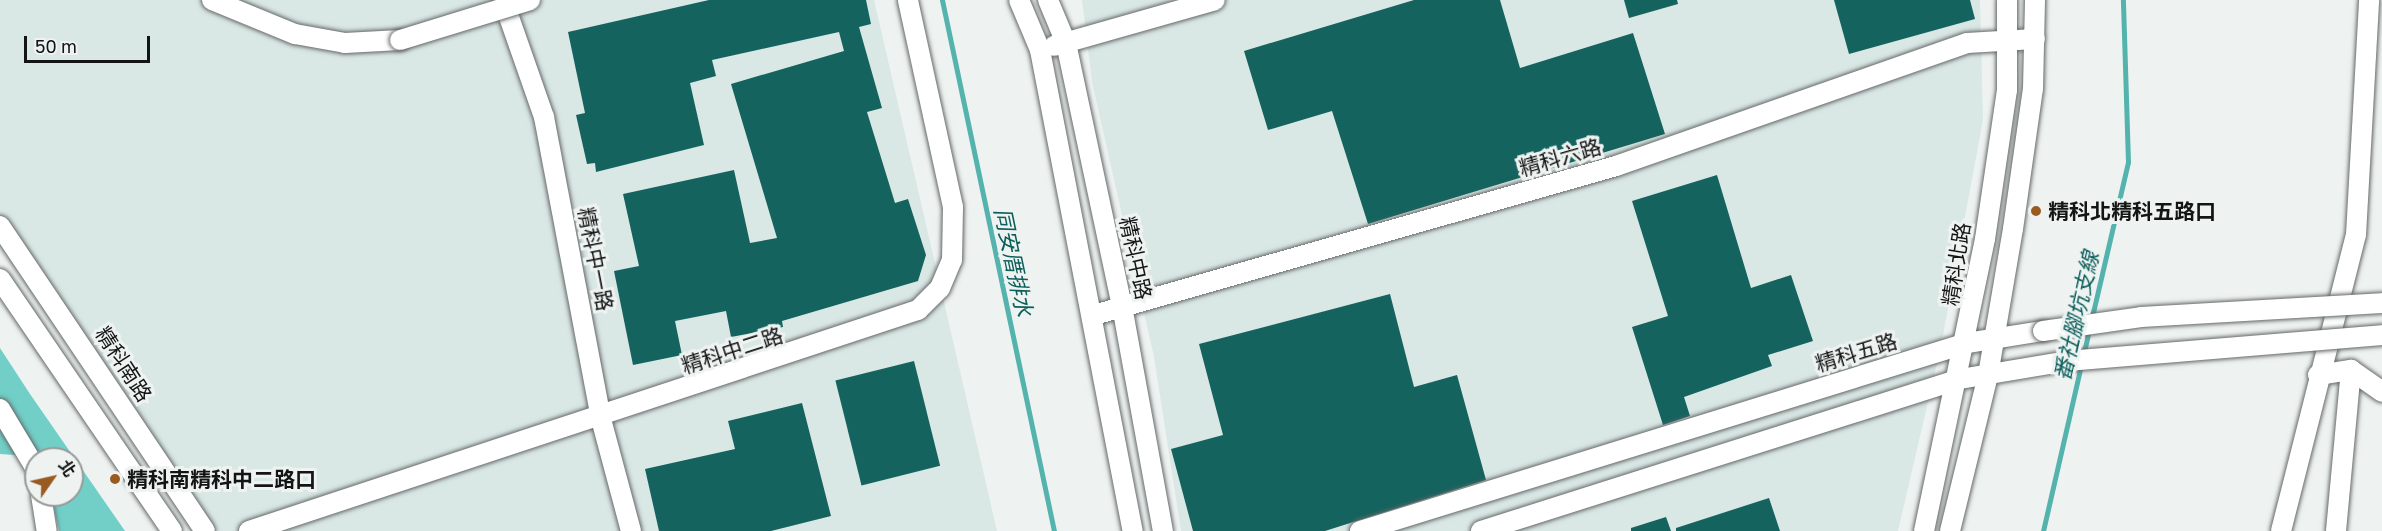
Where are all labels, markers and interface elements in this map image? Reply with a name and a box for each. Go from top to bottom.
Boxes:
scale bar [27,24,153,62]
text: 50 m [35,35,77,57]
street label: 精科六路 [1516,133,1604,181]
place label: 精科北精科五路口 [2048,198,2216,224]
marker: 精科北精科五路口 [2029,204,2043,218]
street label: 精科中一路 [574,205,618,313]
water label: 同安厝排水 [990,205,1038,319]
street label: 精科中路 [1115,214,1157,302]
street label: 精科北路 [1937,221,1975,307]
water label: 番社腳坑支線 [2048,249,2104,383]
street label: 精科南路 [91,322,157,406]
street label: 精科中二路 [678,322,786,378]
street label: 精科五路 [1812,328,1900,376]
north arrow [24,447,84,507]
text: 北 [54,456,80,480]
place label: 精科南精科中二路口 [127,466,316,492]
marker: 精科南精科中二路口 [108,472,122,486]

